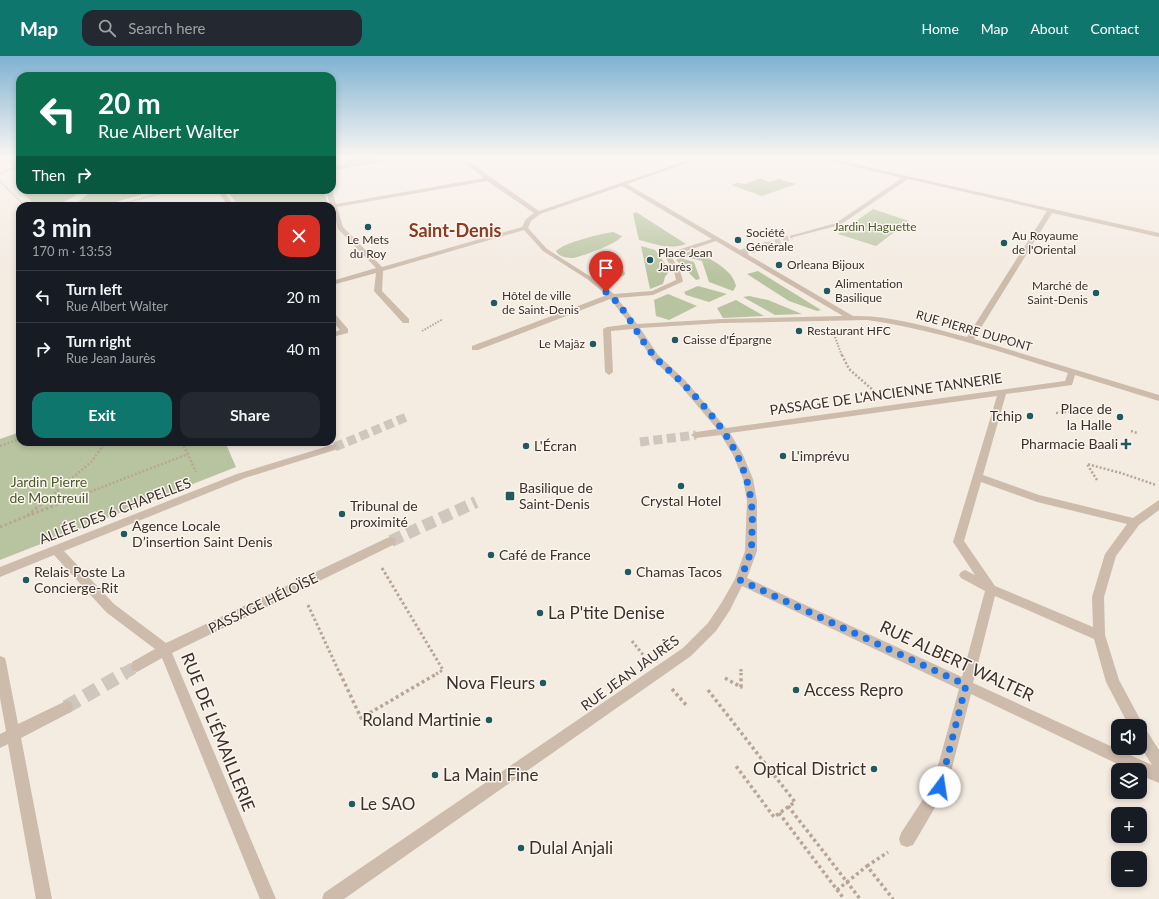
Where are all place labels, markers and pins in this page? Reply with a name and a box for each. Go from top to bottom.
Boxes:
marker: Le Mets du Roy [363,222,373,232]
place label: Société Générale [746,225,793,254]
place label: Au Royaume de l'Oriental [1012,228,1078,257]
place label: Le Mets du Roy [347,232,389,261]
marker: Société Générale [733,235,743,245]
marker: Au Royaume de l'Oriental [999,238,1009,248]
place label: Place Jean Jaurès [658,245,713,274]
pin [589,251,623,292]
marker: Place Jean Jaurès [645,255,655,265]
place label: Orleana Bijoux [787,257,865,272]
marker: Orleana Bijoux [774,260,784,270]
place label: Alimentation Basilique [835,276,903,305]
place label: Marché de Saint-Denis [1027,278,1088,307]
marker: Alimentation Basilique [822,286,832,296]
place label: Hôtel de ville de Saint-Denis [502,288,579,317]
marker: Marché de Saint-Denis [1091,288,1101,298]
marker: Hôtel de ville de Saint-Denis [489,298,499,308]
place label: Restaurant HFC [807,323,891,338]
marker: Restaurant HFC [794,326,804,336]
place label: Caisse d'Épargne [683,332,772,347]
marker: Caisse d'Épargne [670,335,680,345]
place label: Le Majâz [539,336,586,351]
marker: Le Majâz [588,339,598,349]
place label: Place de la Halle [1061,400,1112,433]
place label: Tchip [990,407,1022,424]
marker: Tchip [1025,411,1035,421]
marker: Place de la Halle [1115,412,1125,422]
place label: Pharmacie Baali [1021,435,1118,452]
place label: L'Écran [534,437,577,454]
marker: Pharmacie Baali [1121,439,1131,449]
marker: L'Écran [521,441,531,451]
place label: L'imprévu [791,447,849,464]
marker: L'imprévu [778,451,788,461]
place label: Basilique de Saint-Denis [519,479,593,512]
marker: Crystal Hotel [676,481,686,491]
marker: Basilique de Saint-Denis [504,490,516,502]
place label: Crystal Hotel [641,492,721,509]
place label: Tribunal de proximité [350,497,418,530]
marker: Tribunal de proximité [337,509,347,519]
place label: Agence Locale D’insertion Saint Denis [132,517,273,550]
marker: Agence Locale D’insertion Saint Denis [119,529,129,539]
place label: Café de France [499,546,591,563]
marker: Café de France [486,550,496,560]
place label: Relais Poste La Concierge-Rit [34,563,125,596]
place label: Chamas Tacos [636,563,722,580]
marker: Chamas Tacos [623,567,633,577]
marker: Relais Poste La Concierge-Rit [21,575,31,585]
place label: La P'tite Denise [548,602,665,623]
marker: La P'tite Denise [535,608,545,618]
place label: Nova Fleurs [446,672,535,693]
marker: Nova Fleurs [538,678,548,688]
place label: Access Repro [804,679,903,700]
marker: Access Repro [791,685,801,695]
place label: Roland Martinie [362,709,481,730]
marker: Roland Martinie [484,715,494,725]
place label: Optical District [753,758,866,779]
place label: La Main Fine [443,764,539,785]
marker: Optical District [869,764,879,774]
marker: La Main Fine [430,770,440,780]
place label: Le SAO [360,793,415,814]
marker: Le SAO [347,799,357,809]
place label: Dulal Anjali [529,837,613,858]
marker: Dulal Anjali [516,843,526,853]

